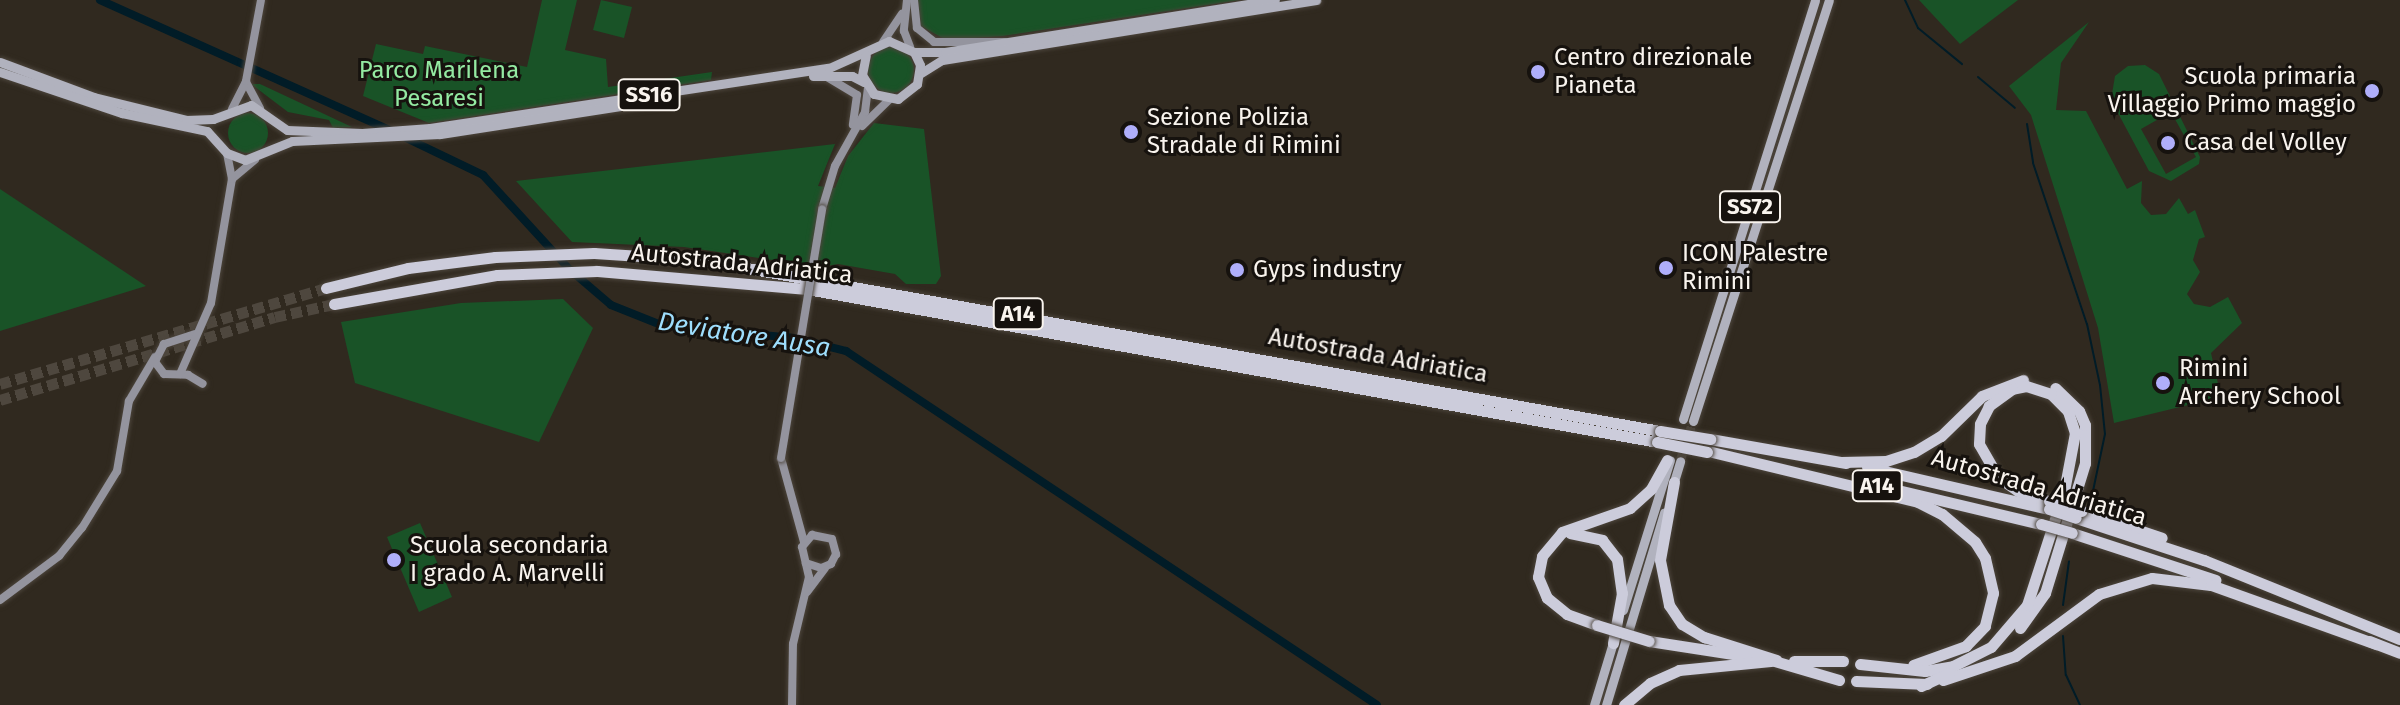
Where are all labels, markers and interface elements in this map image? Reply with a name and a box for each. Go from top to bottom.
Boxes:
place label: Centro direzionale Pianeta [1554,44,1752,100]
park label: Parco Marilena Pesaresi [359,57,519,113]
marker: Centro direzionale Pianeta [1529,63,1547,81]
place label: Scuola primaria Villaggio Primo maggio [2107,63,2356,119]
road number: SS16 [617,77,681,113]
marker: Scuola primaria Villaggio Primo maggio [2363,82,2381,100]
place label: Sezione Polizia Stradale di Rimini [1147,104,1341,160]
marker: Sezione Polizia Stradale di Rimini [1122,123,1140,141]
place label: Casa del Volley [2184,129,2347,157]
marker: Casa del Volley [2159,134,2177,152]
road number: SS72 [1718,189,1782,225]
street label: Autostrada Adriatica [630,238,854,290]
place label: ICON Palestre Rimini [1682,240,1828,296]
place label: Gyps industry [1253,256,1402,284]
marker: ICON Palestre Rimini [1657,259,1675,277]
marker: Gyps industry [1228,261,1246,279]
road number: A14 [992,296,1044,332]
water label: Deviatore Ausa [656,306,832,364]
street label: Autostrada Adriatica [1266,323,1490,389]
place label: Rimini Archery School [2179,355,2341,411]
marker: Rimini Archery School [2154,374,2172,392]
street label: Autostrada Adriatica [1928,444,2150,532]
road number: A14 [1851,468,1903,504]
place label: Scuola secondaria I grado A. Marvelli [410,532,608,588]
marker: Scuola secondaria I grado A. Marvelli [385,551,403,569]

